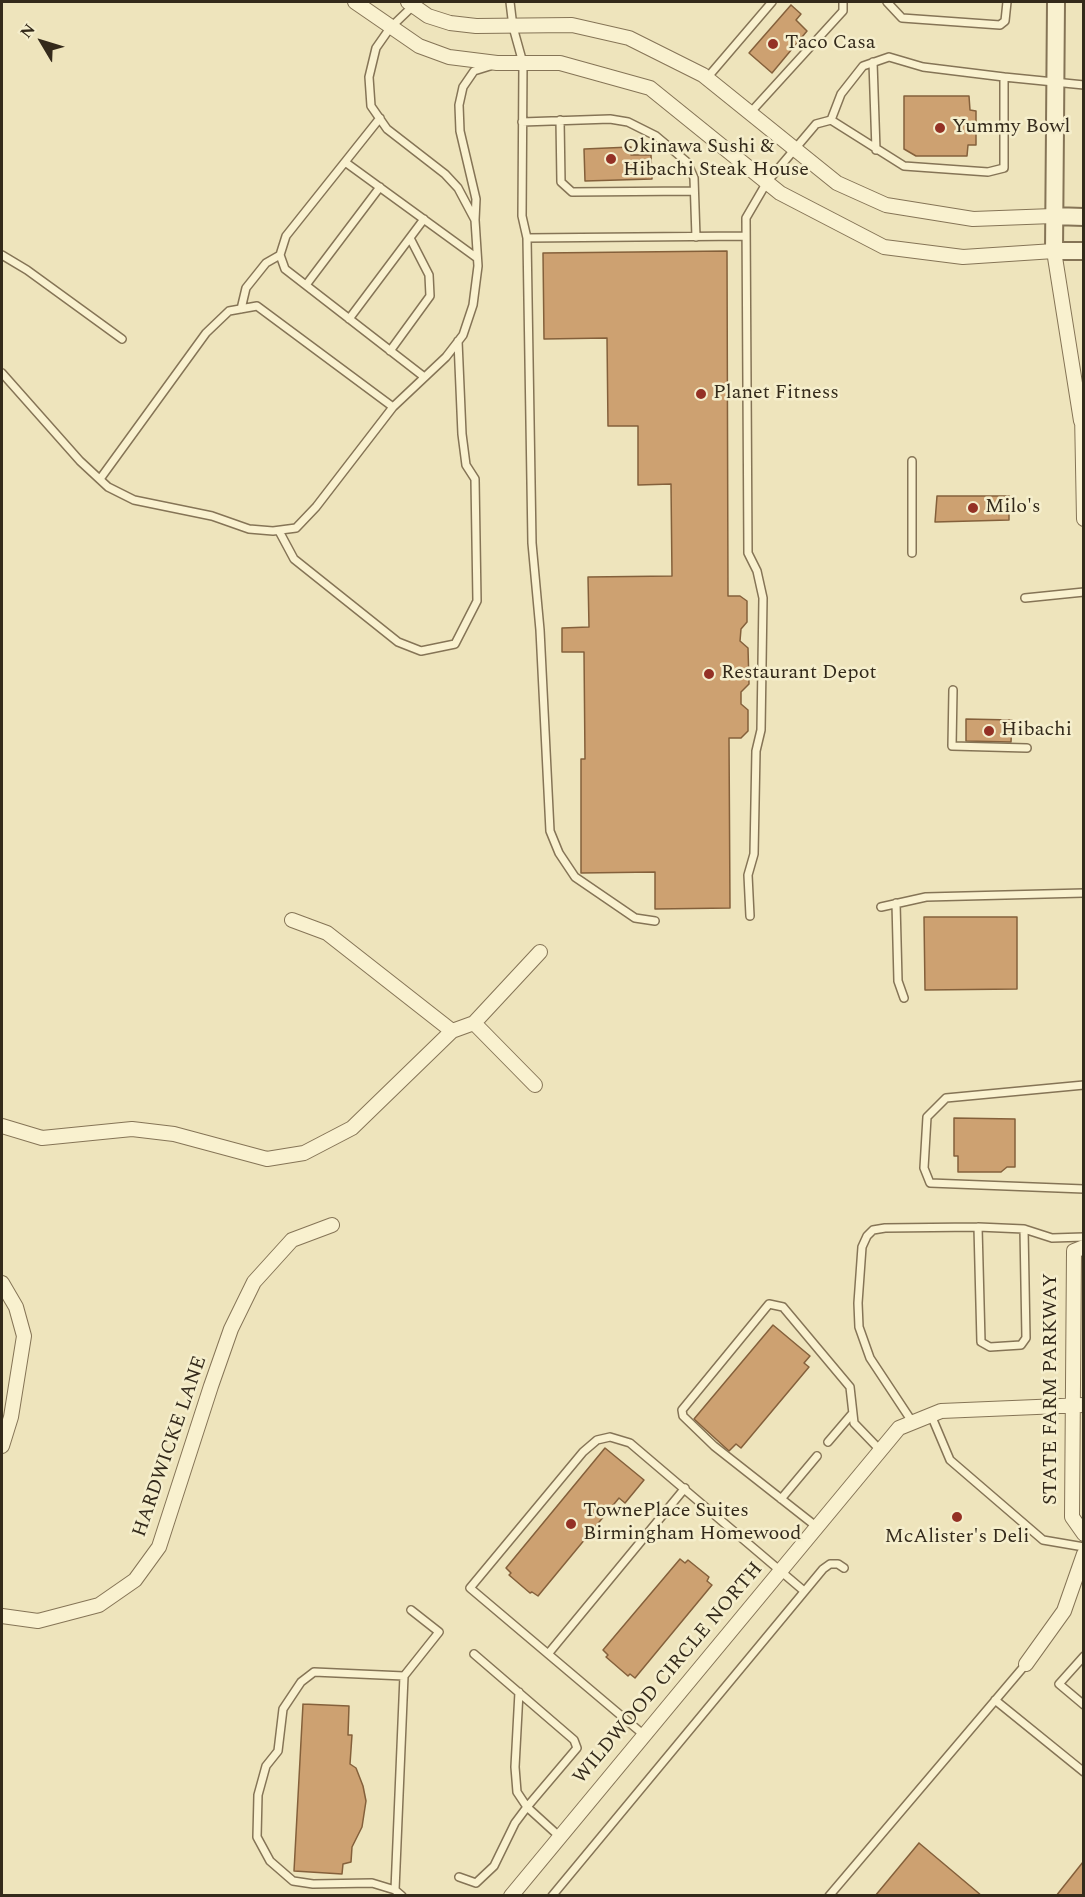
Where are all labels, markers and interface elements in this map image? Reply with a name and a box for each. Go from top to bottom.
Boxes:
north arrow [12,12,72,72]
text: N [14,18,41,43]
place label: Taco Casa [785,32,876,56]
marker: Taco Casa [766,37,780,51]
place label: Yummy Bowl [952,116,1070,140]
marker: Yummy Bowl [933,121,947,135]
place label: Okinawa Sushi & Hibachi Steak House [623,136,809,183]
marker: Okinawa Sushi & Hibachi Steak House [604,152,618,166]
place label: Planet Fitness [713,382,839,406]
marker: Planet Fitness [694,387,708,401]
place label: Milo's [985,496,1041,520]
marker: Milo's [966,501,980,515]
place label: Restaurant Depot [721,662,877,686]
marker: Restaurant Depot [702,667,716,681]
place label: Hibachi [1001,719,1072,743]
marker: Hibachi [982,724,996,738]
street label: STATE FARM PARKWAY [1040,1273,1064,1505]
street label: HARDWICKE LANE [129,1353,213,1541]
place label: TownePlace Suites Birmingham Homewood [583,1500,801,1547]
marker: McAlister's Deli [950,1510,964,1524]
marker: TownePlace Suites Birmingham Homewood [564,1517,578,1531]
place label: McAlister's Deli [885,1526,1029,1550]
street label: WILDWOOD CIRCLE NORTH [569,1558,769,1790]

